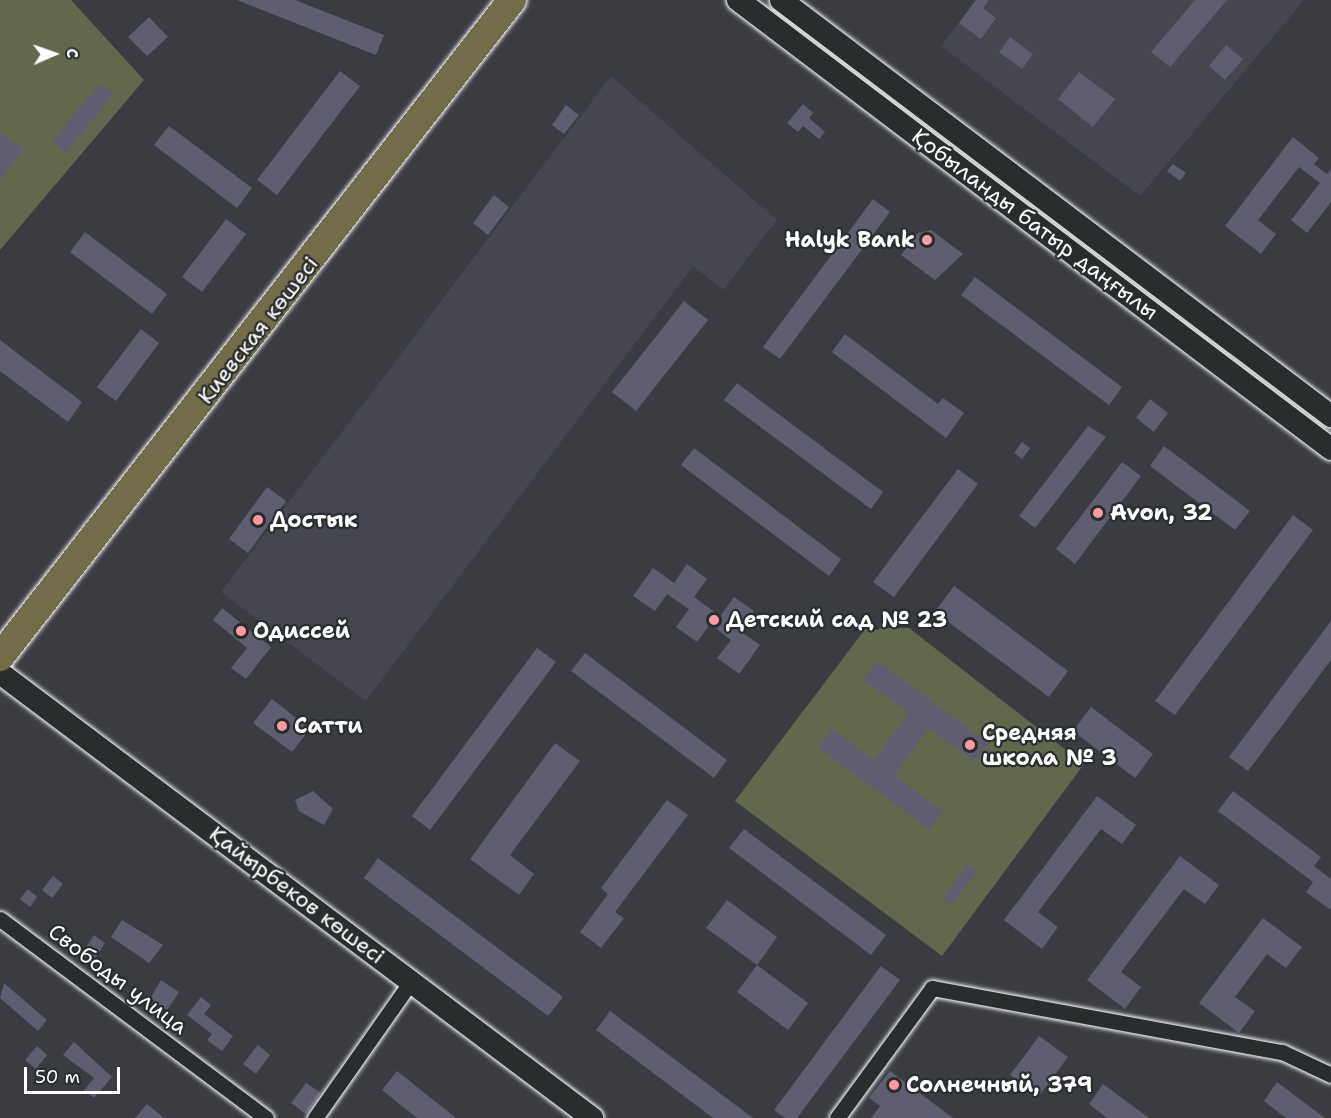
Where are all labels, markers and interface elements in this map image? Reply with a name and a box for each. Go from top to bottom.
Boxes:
north arrow [24,24,84,84]
text: С [62,48,83,59]
street label: Қобыланды батыр даңғылы [907,123,1163,325]
place label: Halyk Bank [785,227,915,253]
marker: Halyk Bank [920,233,934,247]
street label: Киевская көшесі [192,251,324,409]
place label: Avon, 32 [1110,500,1213,526]
marker: Avon, 32 [1091,506,1105,520]
place label: Достык [270,507,358,533]
marker: Достык [251,513,265,527]
place label: Детский сад № 23 [726,607,947,633]
marker: Детский сад № 23 [707,613,721,627]
place label: Одиссей [253,618,350,644]
marker: Одиссей [234,624,248,638]
place label: Сатти [294,713,363,739]
marker: Сатти [275,719,289,733]
place label: Средняя школа № 3 [982,719,1117,770]
marker: Средняя школа № 3 [963,738,977,752]
street label: Қайырбеков көшесі [204,820,390,970]
street label: Свободы улица [43,918,193,1040]
scale bar [27,1055,123,1093]
text: 50 m [35,1065,80,1089]
place label: Солнечный, 379 [906,1072,1092,1098]
marker: Солнечный, 379 [887,1078,901,1092]

